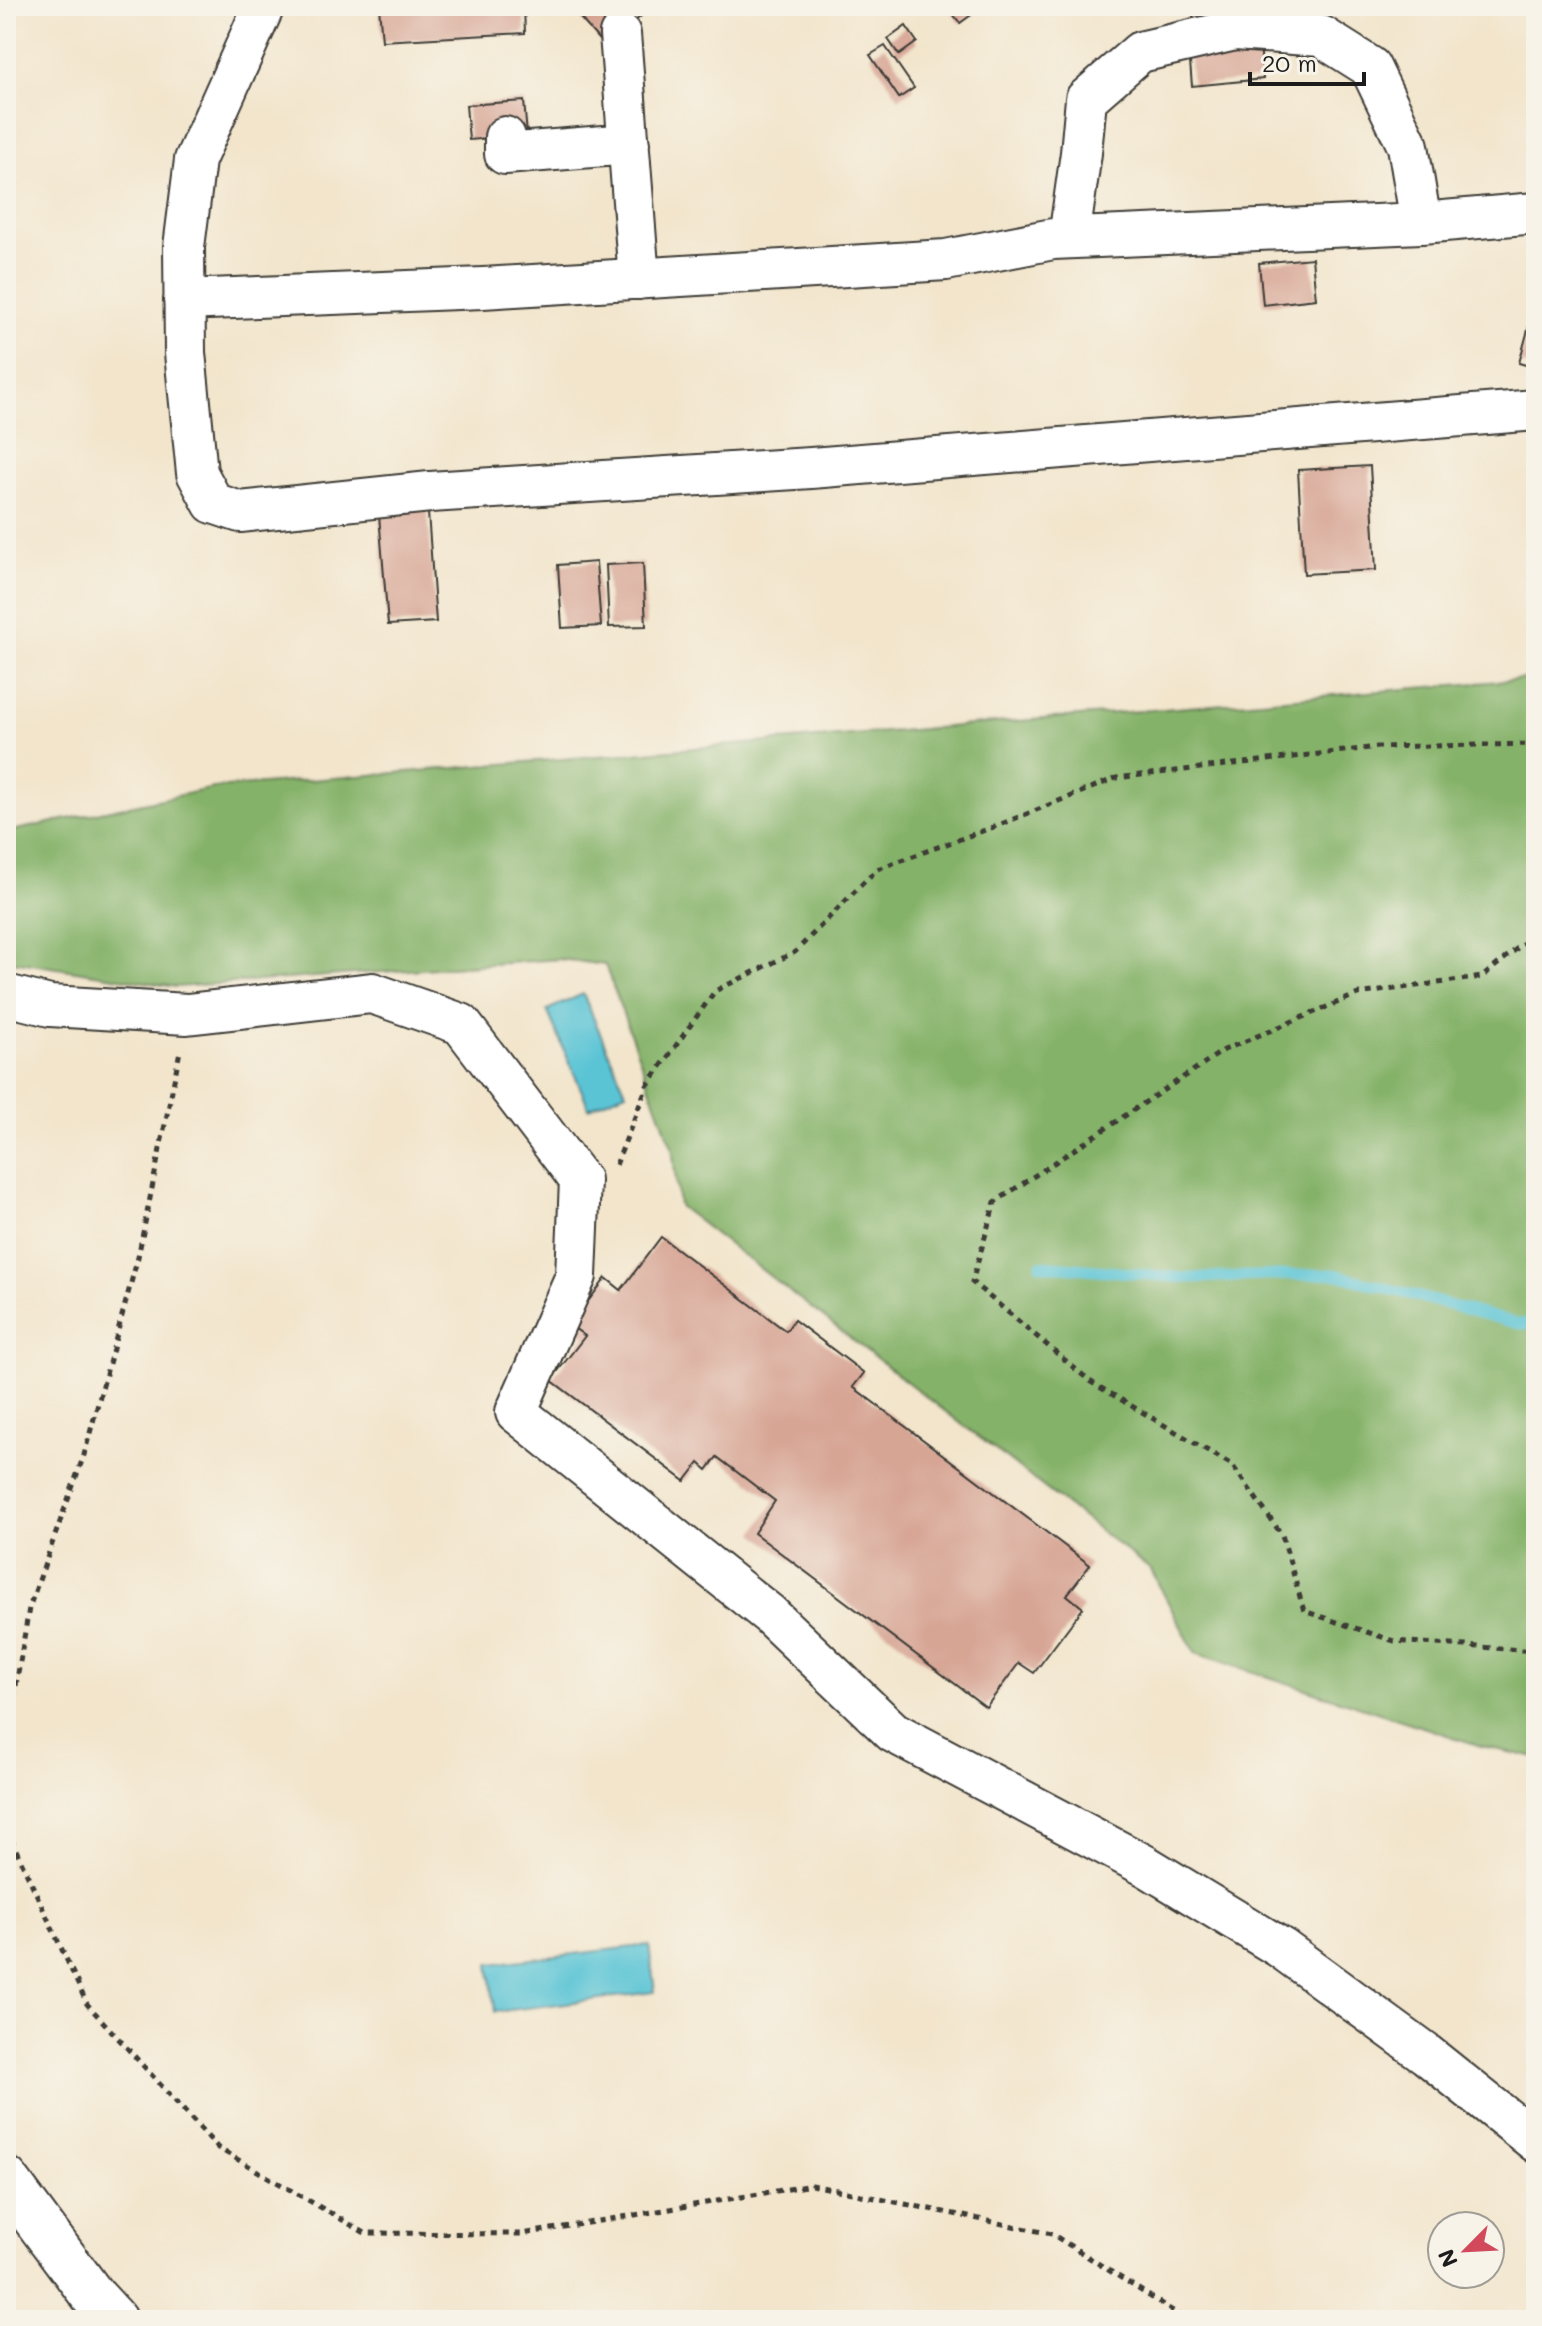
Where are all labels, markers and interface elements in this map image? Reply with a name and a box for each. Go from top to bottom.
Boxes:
scale bar [1250,36,1364,86]
text: 20 m [1262,47,1317,78]
north arrow [1426,2210,1506,2290]
text: N [1431,2245,1464,2272]

